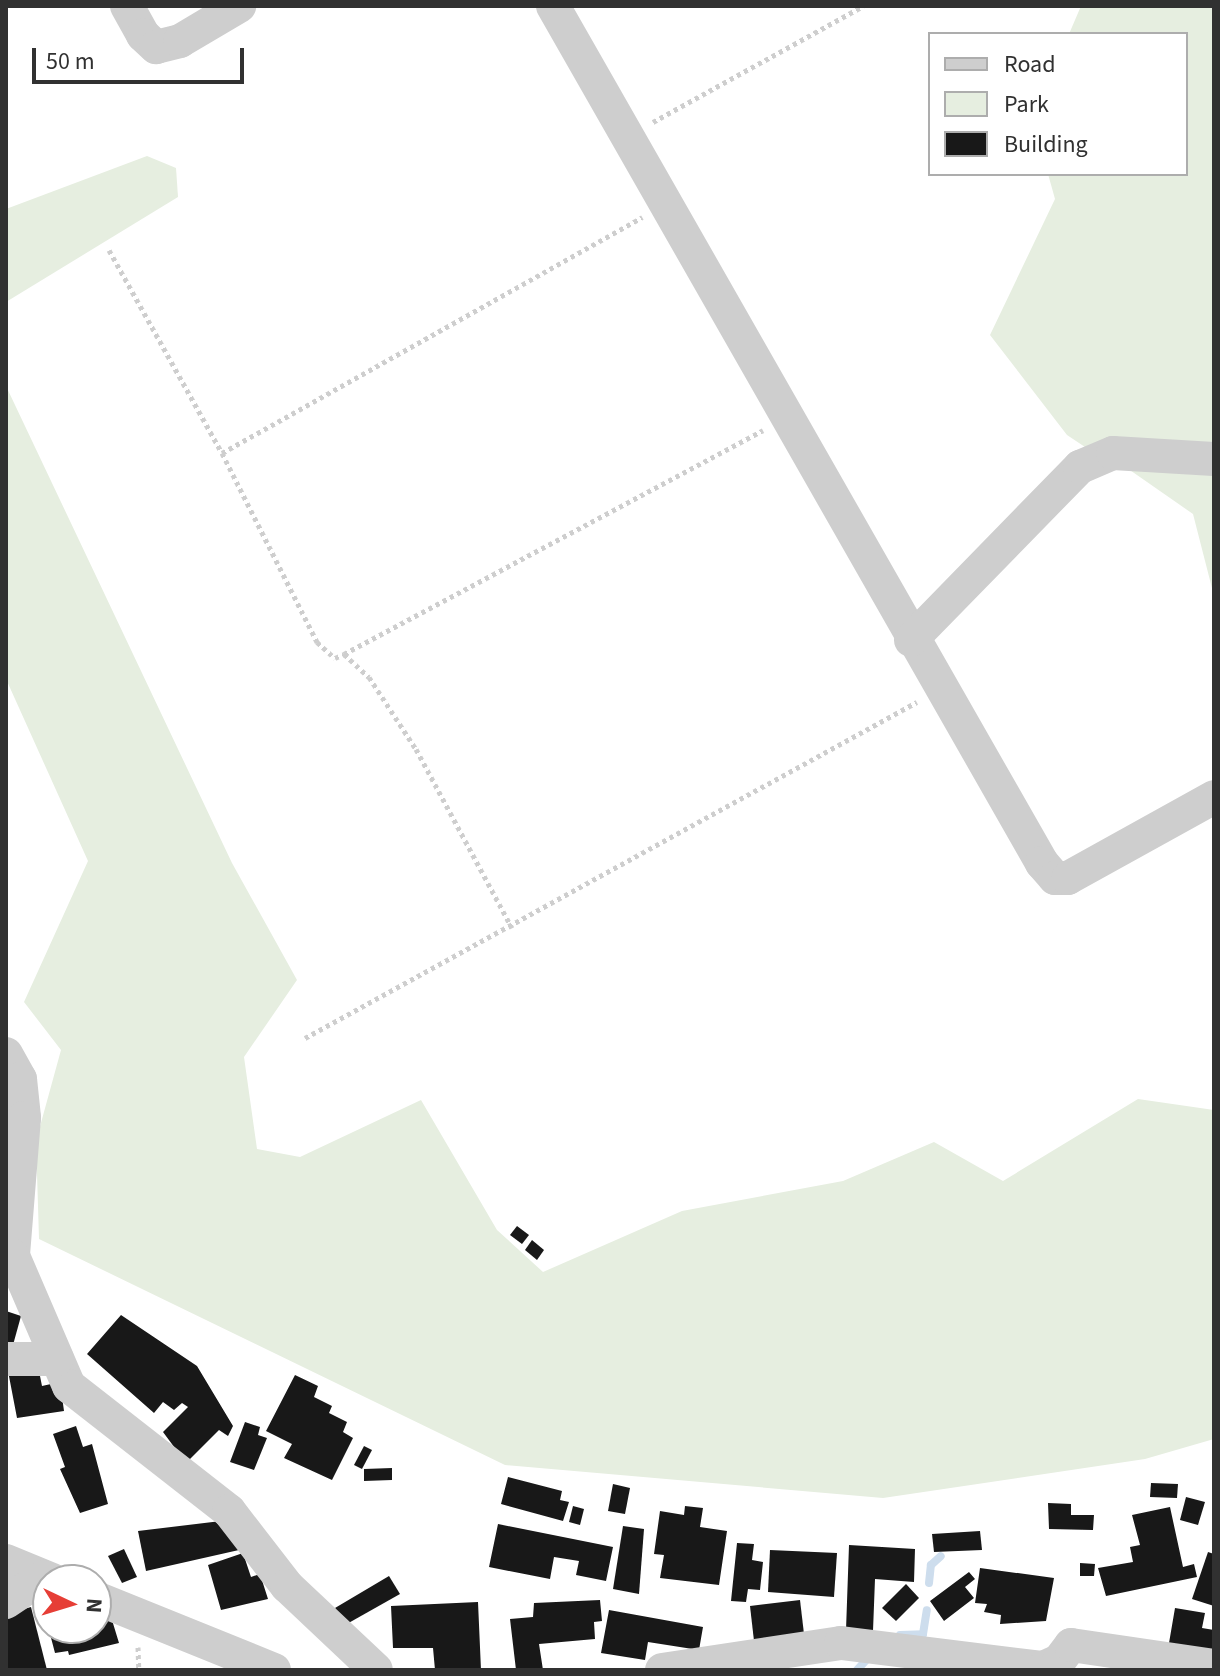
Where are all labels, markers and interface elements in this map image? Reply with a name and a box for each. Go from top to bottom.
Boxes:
scale bar [36,32,248,82]
legend [928,32,1188,176]
text: 50 m [46,44,95,79]
text: Road [1004,47,1056,82]
text: Park [1004,87,1049,122]
text: Building [1004,127,1088,162]
north arrow [32,1564,112,1644]
text: N [77,1597,110,1614]

